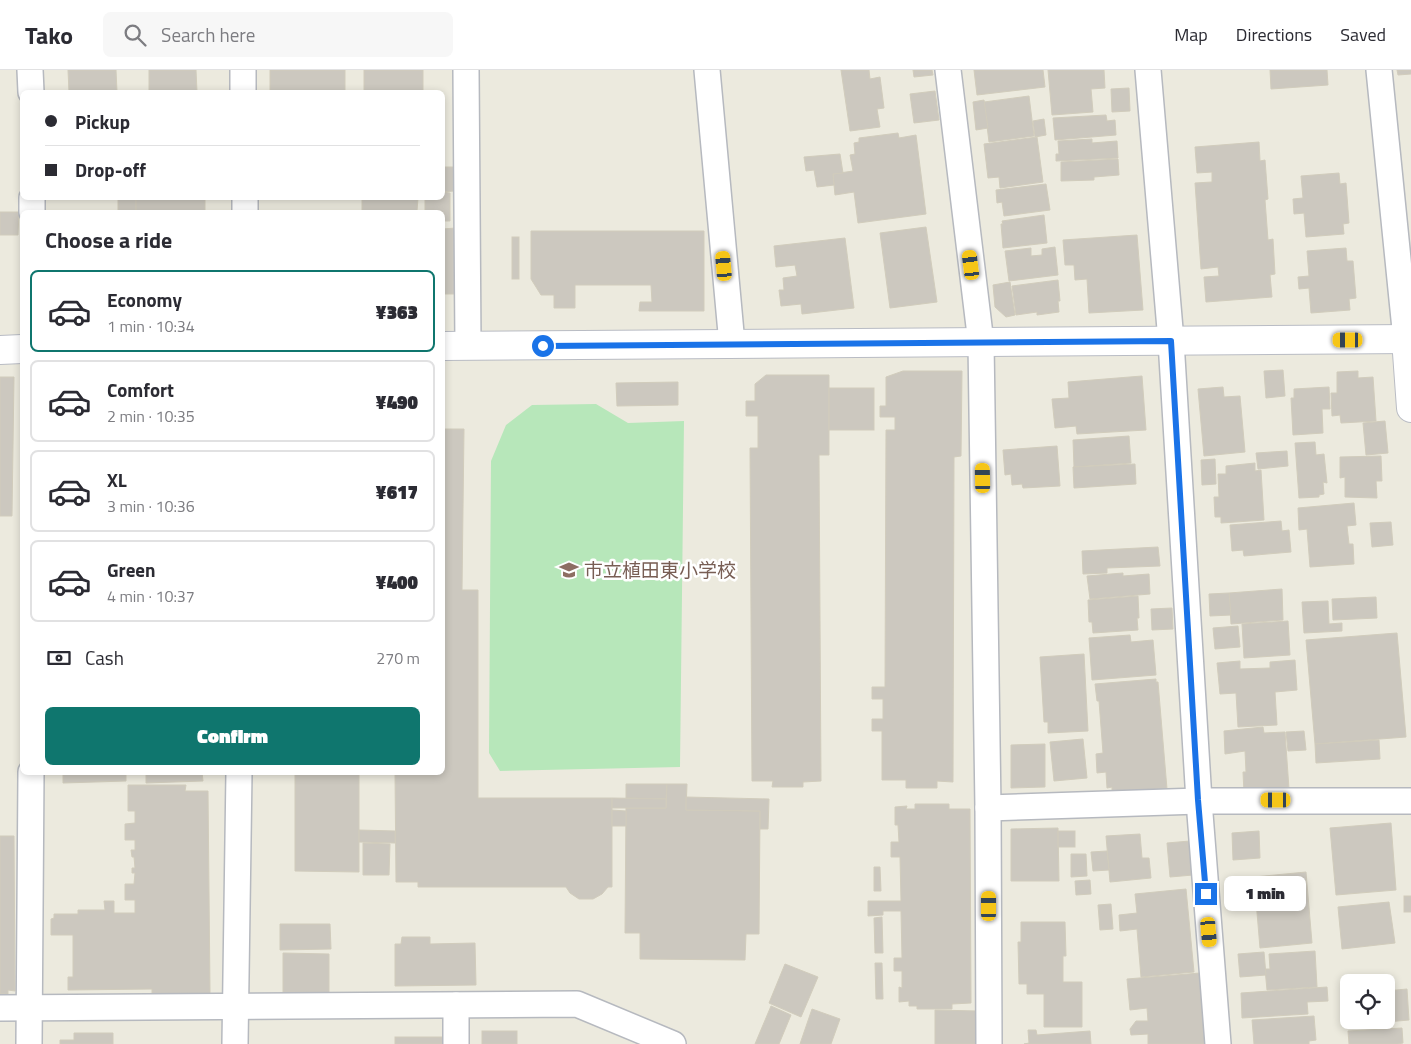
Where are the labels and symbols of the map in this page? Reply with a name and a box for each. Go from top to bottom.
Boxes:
car [961,249,980,281]
car [715,250,732,282]
car [1333,333,1363,348]
route start [532,335,554,357]
car [975,463,990,493]
place label: 市立植田東小学校 [584,555,736,584]
school or university icon: 市立植田東小学校 [558,559,580,581]
car [1261,793,1291,808]
callout: 1 min [1224,876,1306,912]
route end [1195,883,1217,905]
car [981,891,996,921]
car [1200,916,1217,948]

